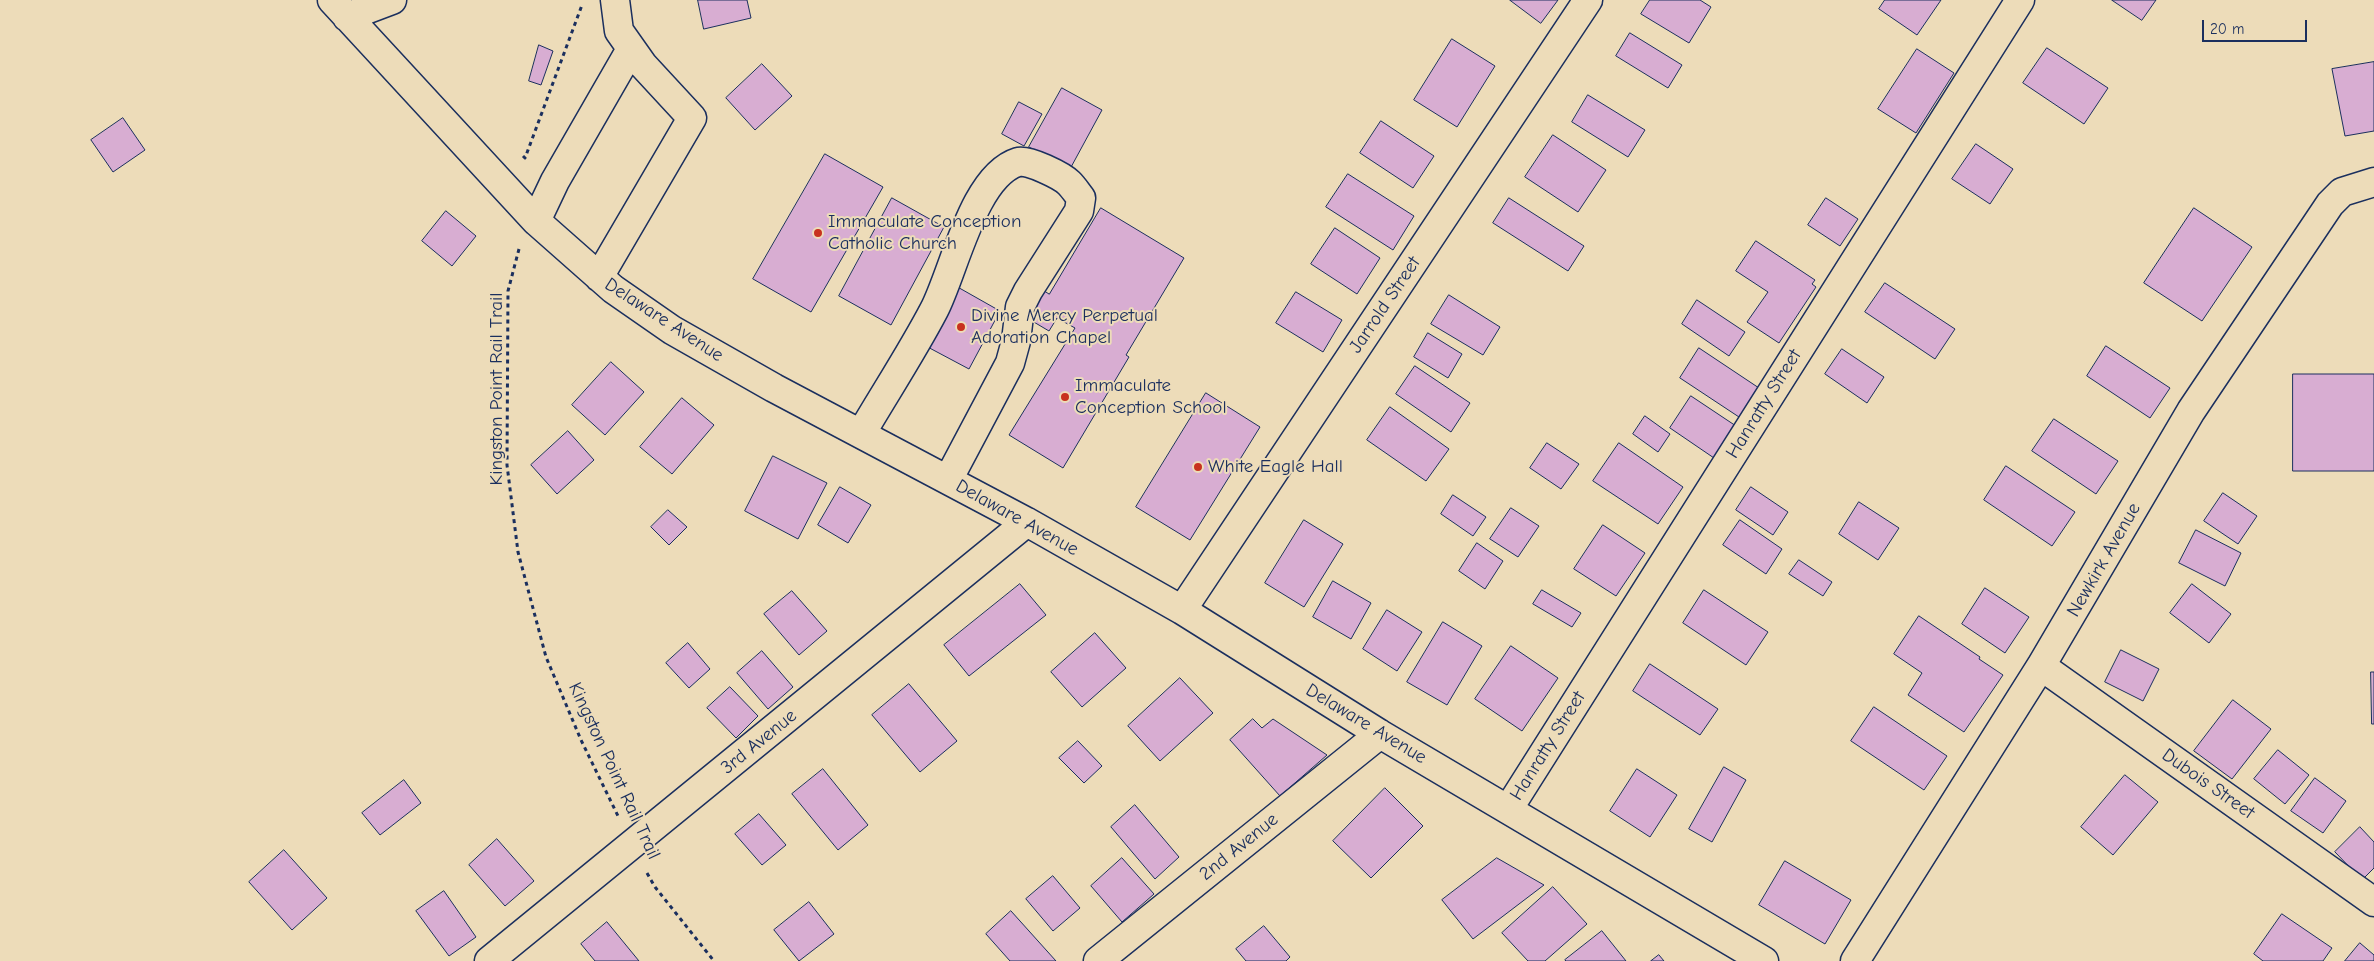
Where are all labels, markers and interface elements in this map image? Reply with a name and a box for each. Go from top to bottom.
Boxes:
scale bar [2204,10,2309,42]
text: 20 m [2210,20,2244,38]
place label: Immaculate Conception Catholic Church [828,211,1021,255]
marker: Immaculate Conception Catholic Church [812,227,824,239]
street label: Jarrold Street [1344,252,1426,358]
street label: Delaware Avenue [600,273,728,367]
street label: Kingston Point Rail Trail [486,293,508,485]
place label: Divine Mercy Perpetual Adoration Chapel [971,305,1158,349]
marker: Divine Mercy Perpetual Adoration Chapel [955,321,967,333]
street label: Hanratty Street [1721,345,1807,463]
place label: Immaculate Conception School [1075,375,1227,419]
marker: Immaculate Conception School [1059,391,1071,403]
place label: White Eagle Hall [1208,456,1343,478]
marker: White Eagle Hall [1192,461,1204,473]
street label: Delaware Avenue [951,475,1083,561]
street label: Newkirk Avenue [2062,499,2146,621]
street label: Kingston Point Rail Trail [563,679,665,863]
street label: Delaware Avenue [1301,679,1431,769]
street label: Hanratty Street [1505,687,1591,805]
street label: 3rd Avenue [717,705,801,779]
street label: Dubois Street [2157,744,2259,824]
street label: 2nd Avenue [1195,808,1283,886]

